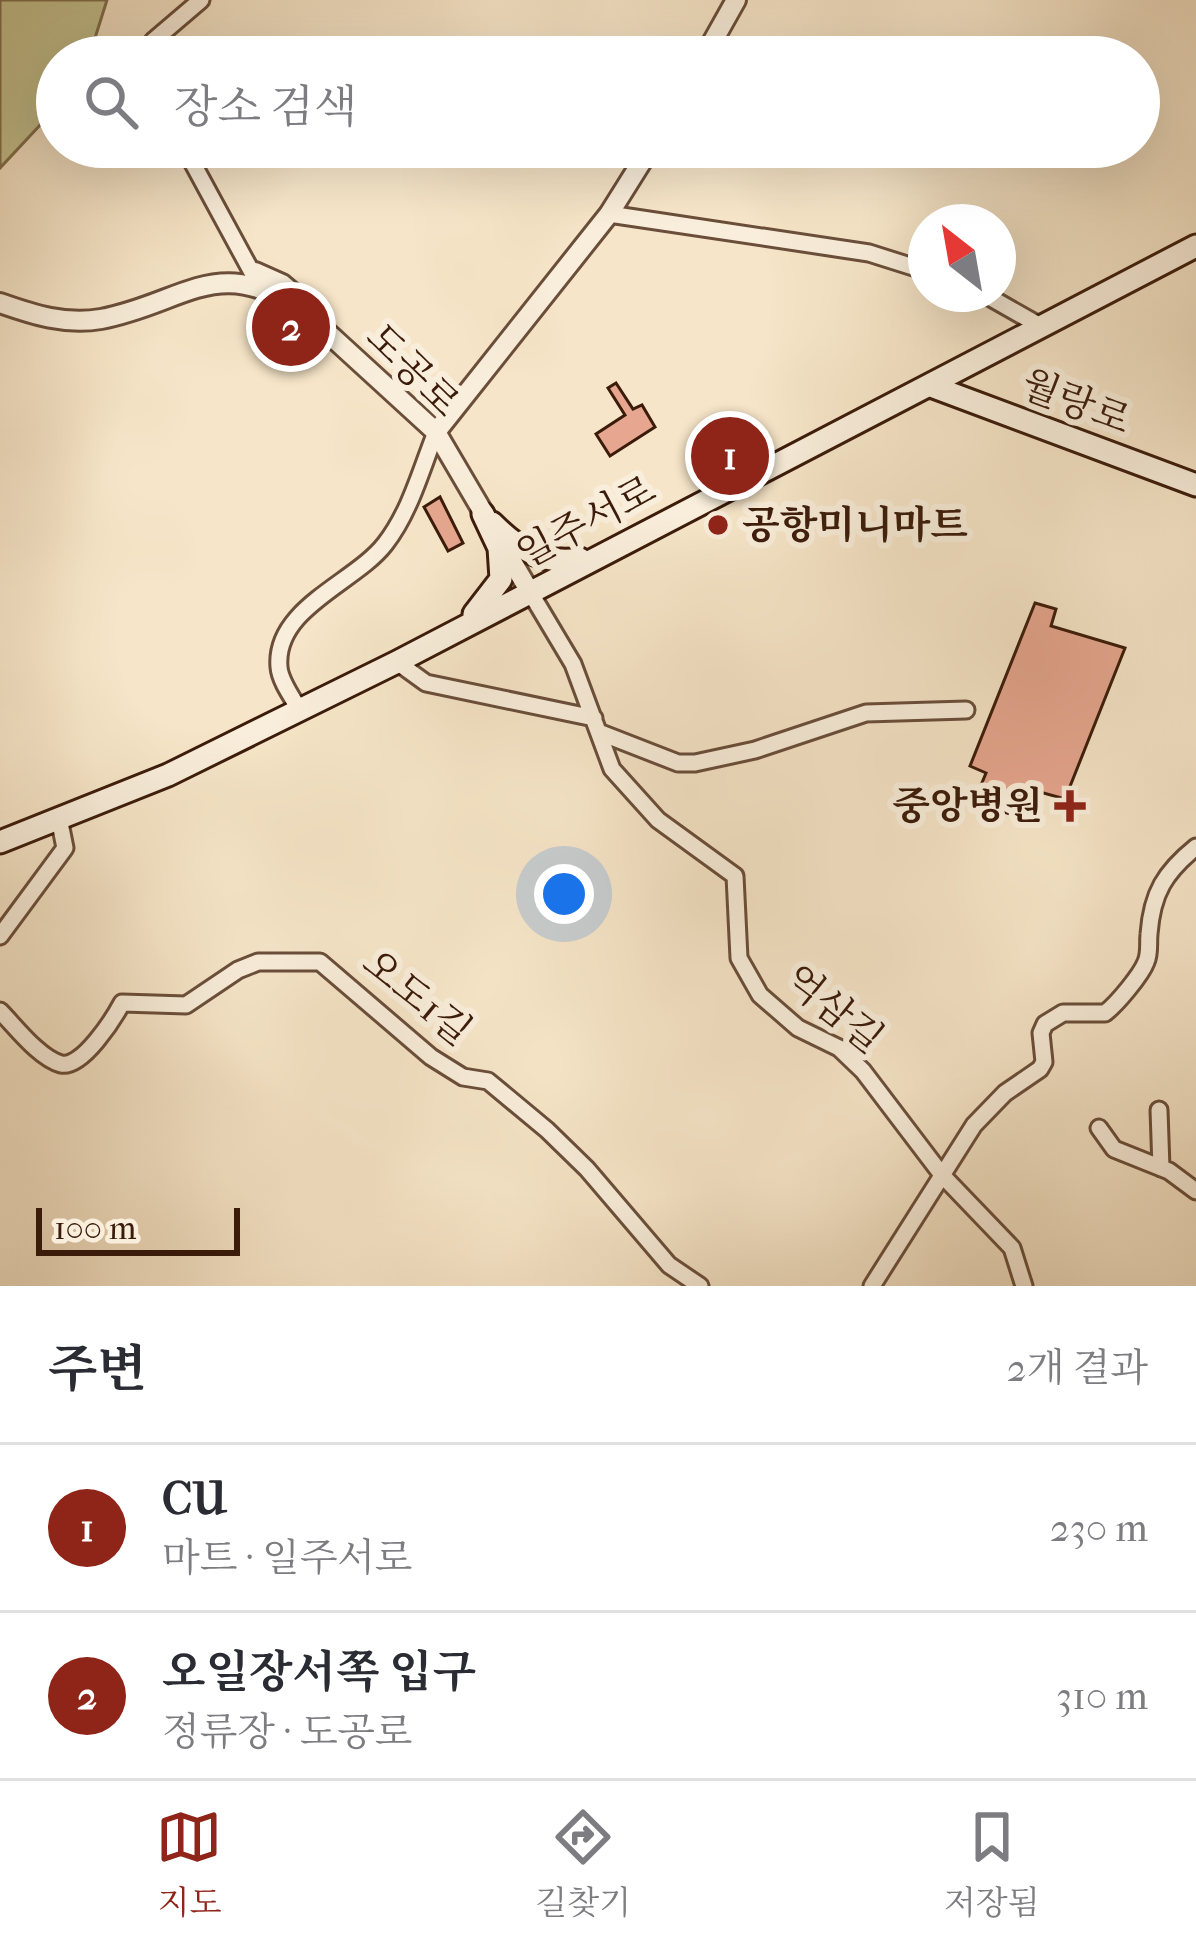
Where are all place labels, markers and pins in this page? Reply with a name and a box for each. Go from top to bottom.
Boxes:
pin: 2 [252,282,330,372]
pin: 1 [691,411,769,501]
place label: 공항미니마트 [742,502,968,548]
marker: 공항미니마트 [705,512,731,538]
place label: 중앙병원 [892,783,1043,829]
marker: 중앙병원 [1054,790,1086,822]

